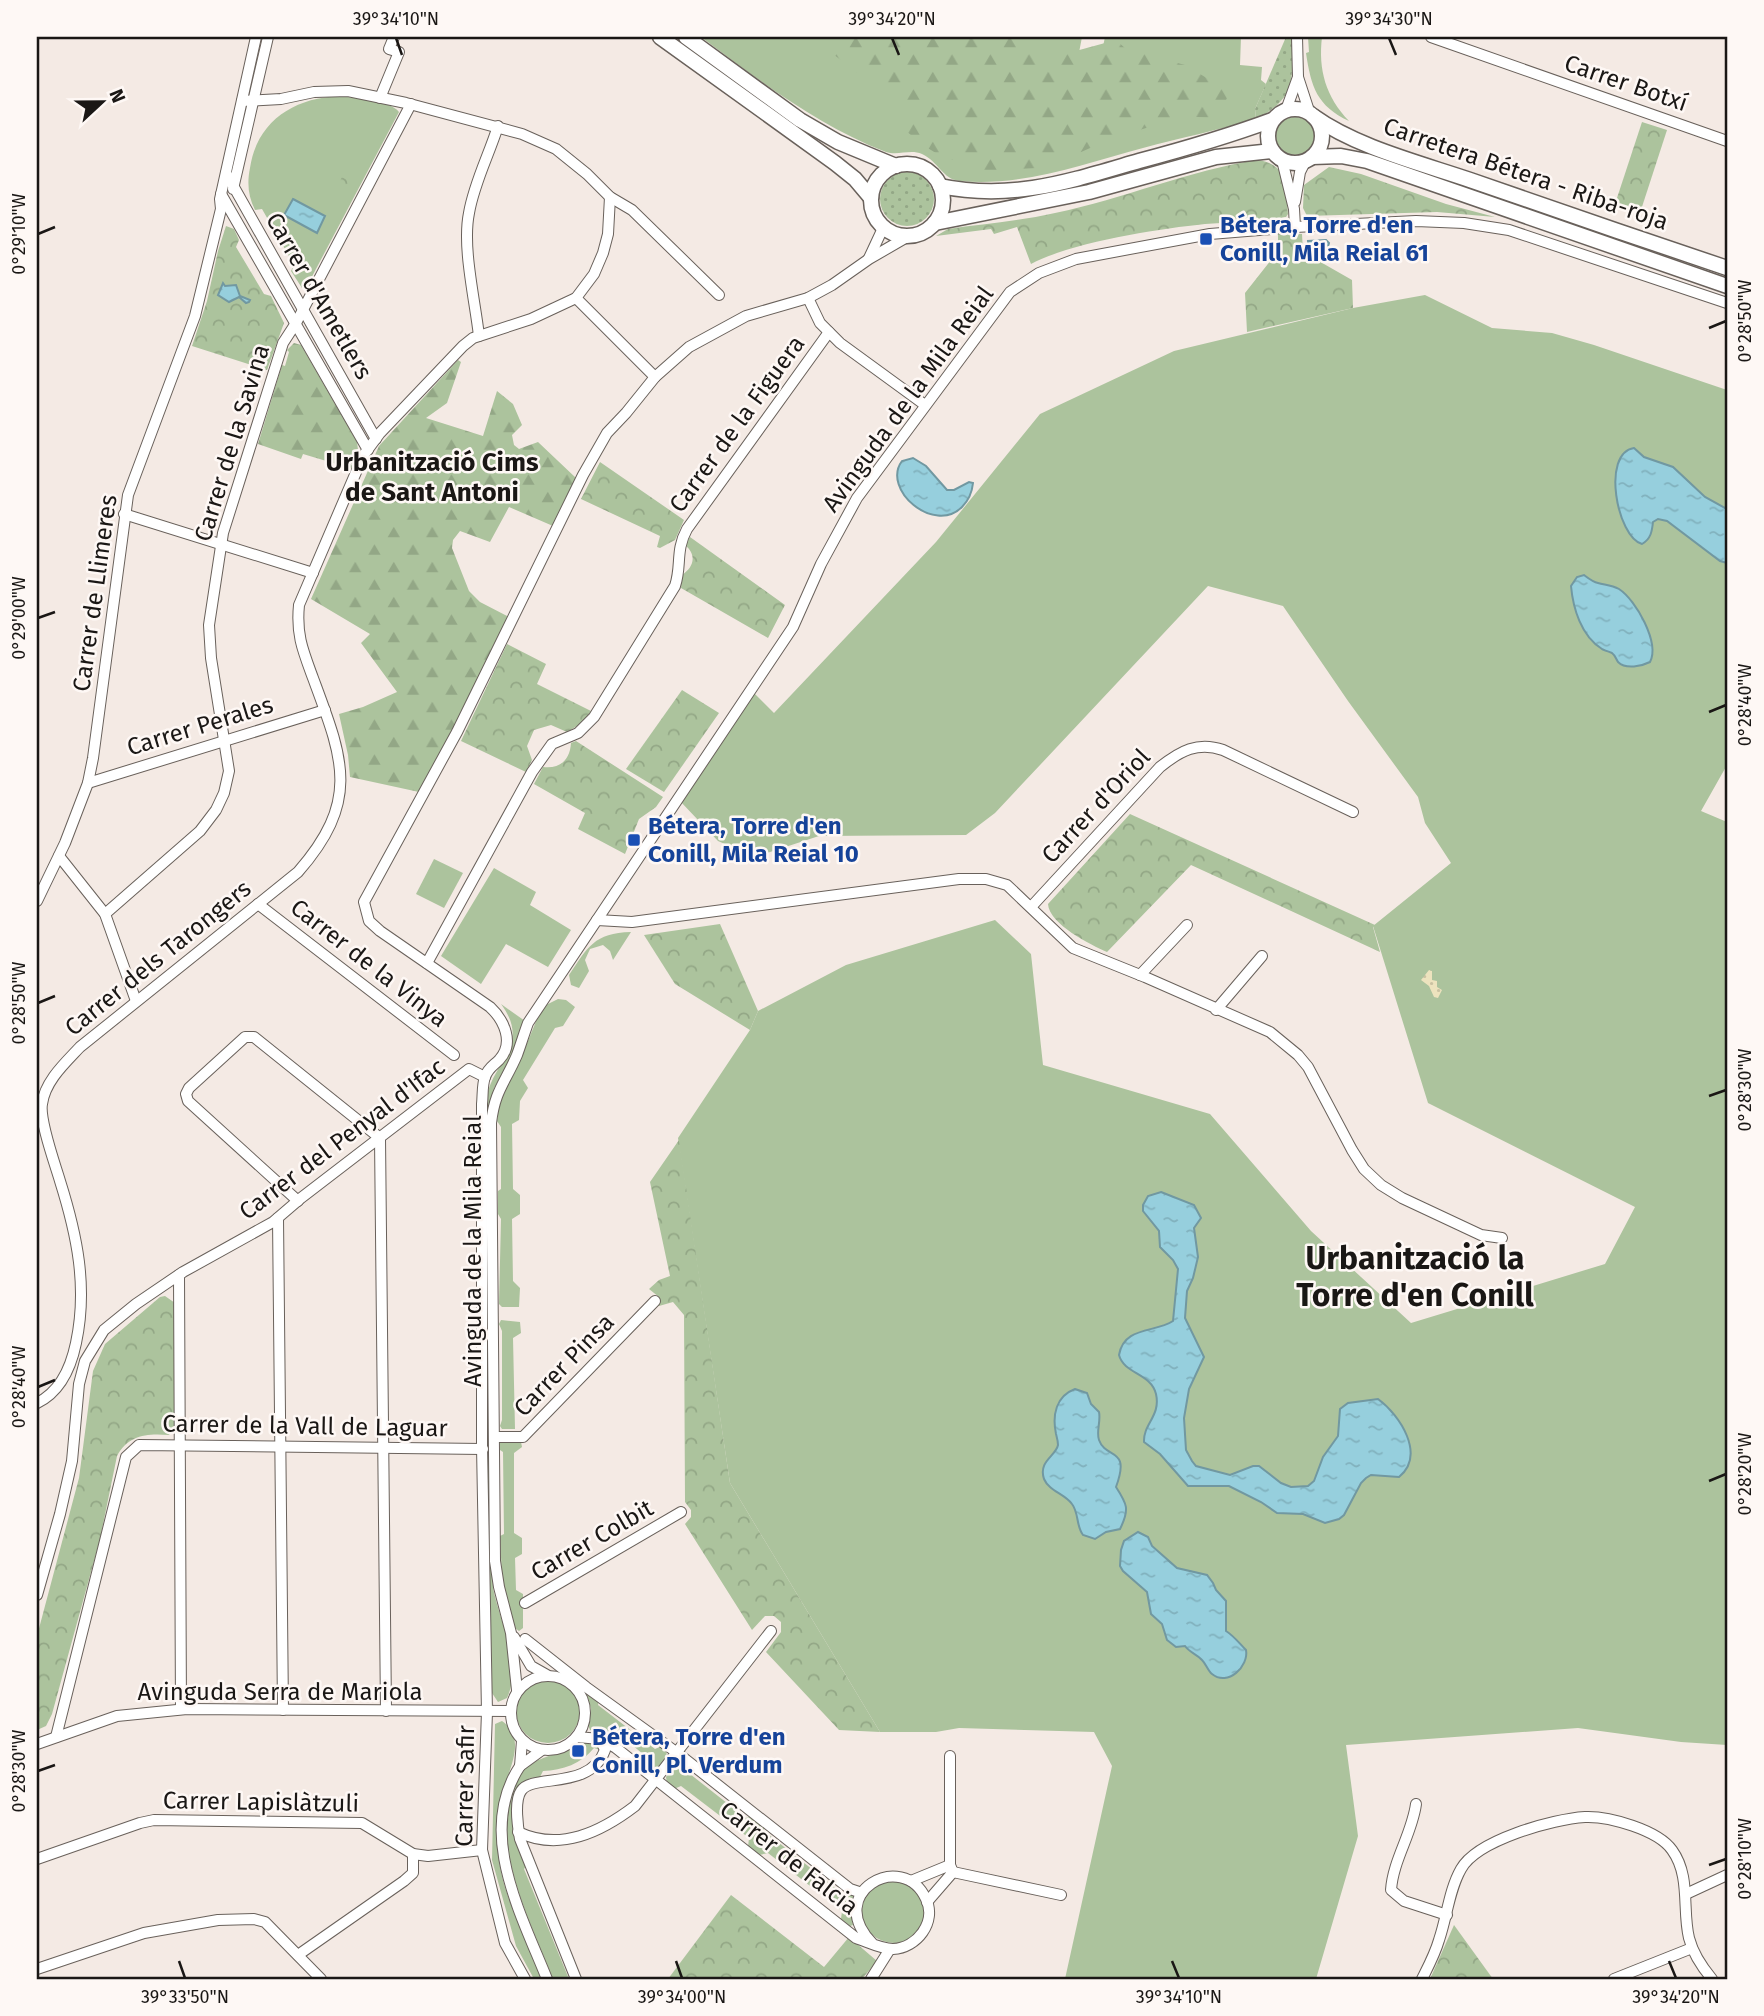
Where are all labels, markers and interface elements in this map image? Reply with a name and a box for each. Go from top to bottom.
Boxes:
text: 39°34'10"N [353,8,439,30]
text: 39°34'20"N [848,8,936,30]
text: 39°34'30"N [1345,8,1433,30]
street label: Carrer Botxí [1561,49,1691,117]
north arrow [66,66,136,136]
text: N [104,86,130,106]
street label: Carretera Bétera - Riba-roja [1380,112,1672,236]
text: 0°29'10"W [8,193,30,275]
street label: Carrer d'Ametlers [260,208,378,384]
place label: Bétera, Torre d'en Conill, Mila Reial 61 [1220,211,1429,267]
marker: Bétera, Torre d'en Conill, Mila Reial 61 [1198,231,1214,247]
text: 0°28'50"W [1734,279,1756,362]
street label: Avinguda de la Mila Reial [817,281,999,517]
street label: Carrer de la Figuera [664,330,810,518]
street label: Carrer de la Savina [189,341,275,545]
district label: Urbanització Cims de Sant Antoni [326,447,539,508]
street label: Carrer de Llimeres [67,493,123,693]
text: 0°29'00"W [8,576,30,660]
text: 0°28'40"W [1734,664,1756,746]
street label: Carrer Perales [123,690,277,762]
street label: Carrer d'Oriol [1036,743,1156,869]
place label: Bétera, Torre d'en Conill, Mila Reial 10 [648,812,859,868]
marker: Bétera, Torre d'en Conill, Mila Reial 10 [626,832,642,848]
street label: Carrer dels Tarongers [59,874,257,1042]
street label: Carrer de la Vinya [285,893,453,1033]
text: 0°28'50"W [8,961,30,1044]
text: 0°28'30"W [1734,1048,1756,1131]
street label: Carrer del Penyal d'Ifac [234,1053,450,1225]
street label: Avinguda de la Mila Reial [459,1115,487,1387]
district label: Urbanització la Torre d'en Conill [1296,1239,1534,1314]
street label: Carrer Pinsa [508,1308,620,1422]
text: 0°28'40"W [8,1346,30,1428]
street label: Carrer de la Vall de Laguar [162,1410,449,1443]
text: 0°28'20"W [1734,1432,1756,1515]
street label: Carrer Colbit [526,1494,658,1586]
street label: Avinguda Serra de Mariola [137,1678,423,1706]
place label: Bétera, Torre d'en Conill, Pl. Verdum [592,1723,786,1779]
street label: Carrer Safir [450,1724,480,1847]
text: 0°28'30"W [8,1729,30,1812]
marker: Bétera, Torre d'en Conill, Pl. Verdum [570,1743,586,1759]
street label: Carrer Lapislàtzuli [163,1786,359,1818]
street label: Carrer de Falcia [714,1795,864,1921]
text: 0°28'10"W [1734,1818,1756,1900]
text: 39°33'50"N [141,1986,229,2008]
text: 39°34'00"N [638,1986,726,2008]
text: 39°34'10"N [1136,1986,1222,2008]
text: 39°34'20"N [1632,1986,1720,2008]

